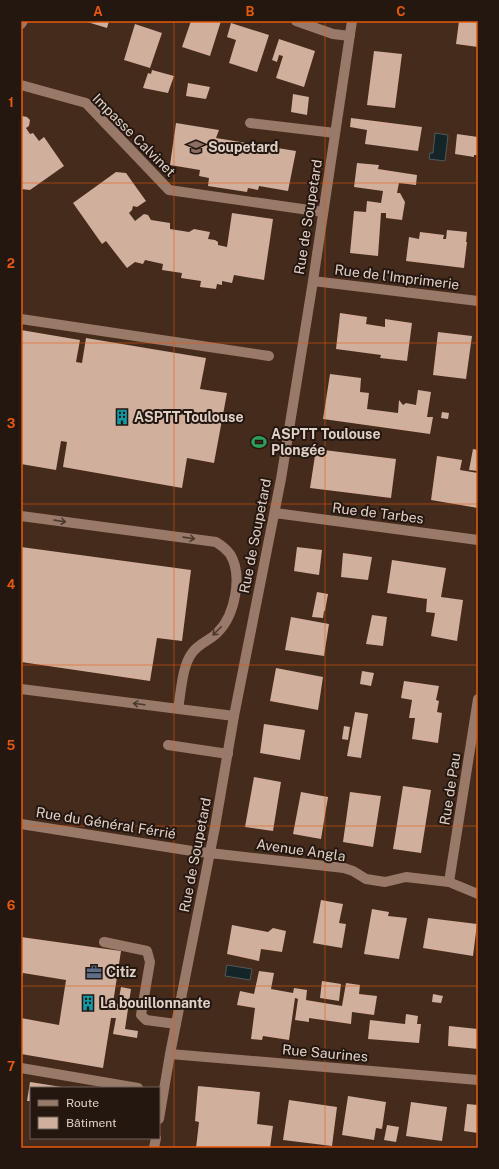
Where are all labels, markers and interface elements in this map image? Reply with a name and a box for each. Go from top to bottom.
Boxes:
text: A [93,4,103,19]
text: B [246,4,255,19]
text: C [396,4,406,19]
street label: Impasse Calvinet [89,90,179,180]
text: 1 [8,95,14,110]
school or university icon: Soupetard [187,138,205,156]
place label: Soupetard [208,139,278,155]
street label: Rue de Soupetard [291,158,325,276]
text: 2 [7,256,15,271]
street label: Rue de l'Imprimerie [334,261,460,293]
building icon: ASPTT Toulouse [113,408,131,426]
place label: ASPTT Toulouse [134,409,244,425]
text: 3 [7,416,16,431]
place label: ASPTT Toulouse Plongée [271,426,381,458]
sports icon: ASPTT Toulouse Plongée [250,433,268,451]
street label: Rue de Soupetard [236,477,274,595]
street label: Rue de Tarbes [331,499,425,527]
one-way arrow [53,517,66,525]
one-way arrow [182,534,195,542]
text: 4 [7,577,16,592]
one-way arrow [213,626,222,636]
one-way arrow [133,701,146,708]
text: 5 [7,738,16,753]
street label: Rue de Pau [436,752,464,826]
street label: Rue de Soupetard [176,796,214,914]
street label: Rue du Général Férrié [35,804,177,842]
street label: Avenue Angla [255,836,347,864]
text: 6 [7,898,16,913]
office icon: Citiz [85,963,103,981]
place label: Citiz [106,964,136,980]
building icon: La bouillonnante [79,994,97,1012]
place label: La bouillonnante [100,995,211,1011]
street label: Rue Saurines [281,1041,369,1065]
text: 7 [7,1059,15,1074]
legend [30,1087,160,1139]
text: Route [66,1096,99,1110]
text: Bâtiment [66,1116,117,1130]

